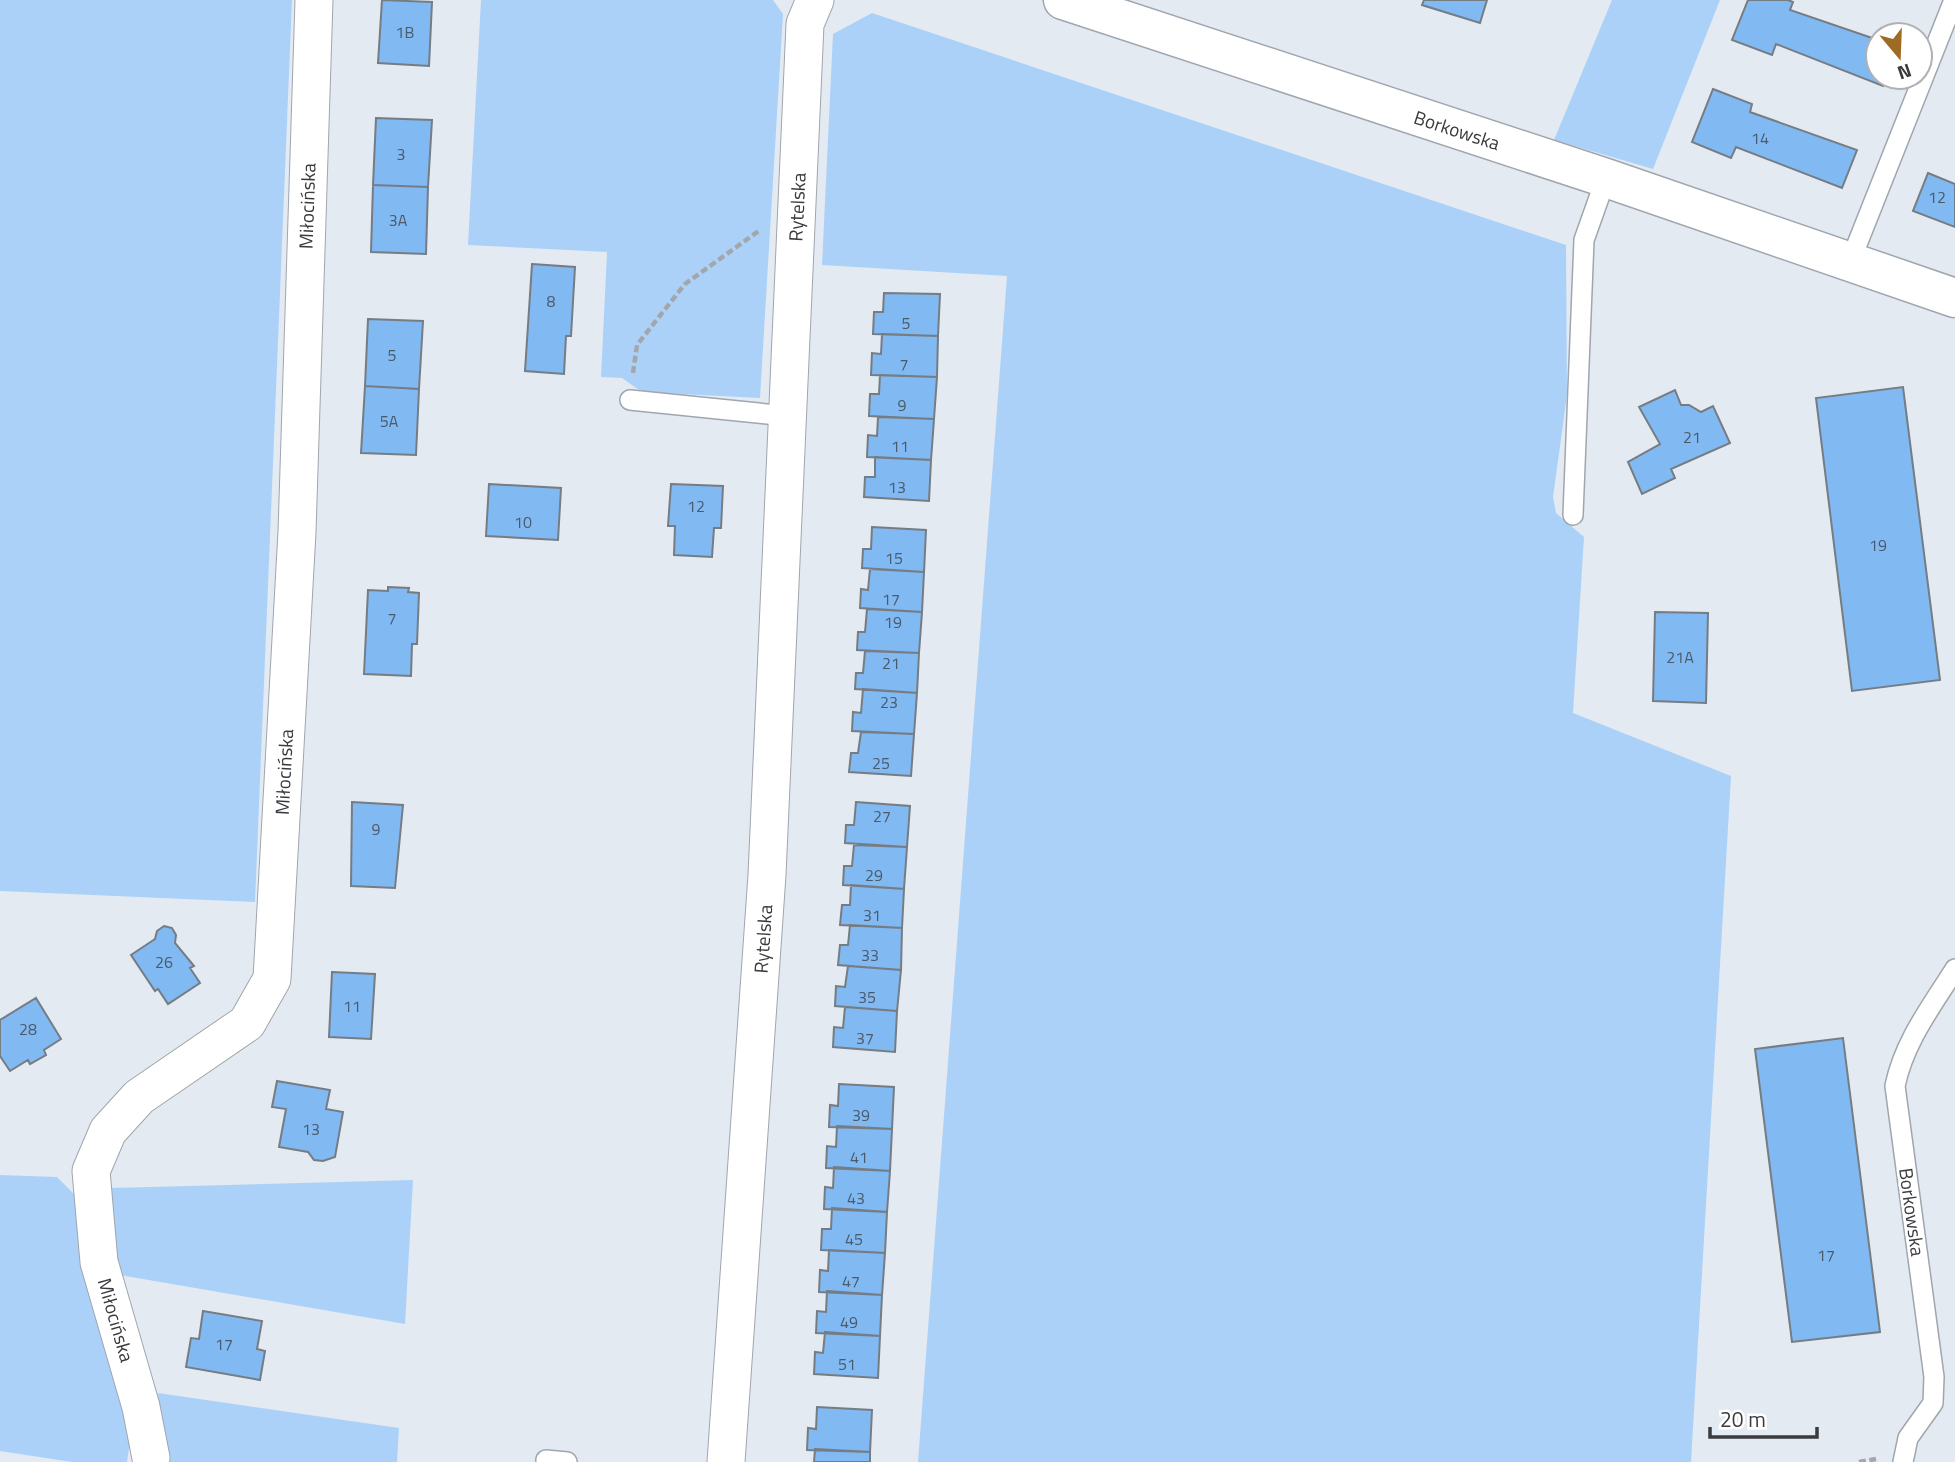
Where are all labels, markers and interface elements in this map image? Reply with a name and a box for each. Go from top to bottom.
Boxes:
house number: 1B [396,20,415,44]
north arrow [1864,21,1934,91]
text: N [1894,57,1916,88]
street label: Borkowska [1410,102,1504,157]
house number: 14 [1751,126,1769,150]
house number: 3 [397,142,405,166]
street label: Miłocińska [291,162,323,250]
street label: Rytelska [780,171,813,242]
house number: 12 [1928,185,1946,209]
house number: 3A [389,208,408,232]
house number: 8 [547,289,556,313]
house number: 5 [902,311,911,335]
house number: 5 [388,343,397,367]
house number: 7 [900,352,908,376]
house number: 9 [898,393,907,417]
house number: 5A [380,409,399,433]
house number: 21 [1683,425,1701,449]
house number: 11 [891,434,909,458]
house number: 13 [888,475,906,499]
house number: 12 [687,494,705,518]
house number: 10 [514,510,532,534]
house number: 19 [1869,533,1887,557]
house number: 15 [885,546,903,570]
house number: 17 [882,587,900,611]
house number: 7 [388,606,396,630]
house number: 19 [884,610,902,634]
house number: 21A [1666,645,1694,669]
house number: 21 [882,651,900,675]
house number: 23 [880,690,898,714]
street label: Miłocińska [267,728,300,816]
house number: 25 [872,751,890,775]
house number: 27 [873,804,891,828]
house number: 9 [372,817,381,841]
house number: 29 [865,863,883,887]
street label: Rytelska [746,903,779,974]
house number: 31 [863,903,881,927]
house number: 33 [861,943,879,967]
house number: 26 [155,950,173,974]
house number: 35 [858,985,876,1009]
house number: 11 [343,994,361,1018]
house number: 28 [19,1017,37,1041]
house number: 37 [856,1026,874,1050]
house number: 39 [852,1103,870,1127]
house number: 13 [302,1117,320,1141]
house number: 41 [850,1145,868,1169]
street label: Borkowska [1892,1166,1933,1258]
house number: 43 [847,1186,865,1210]
house number: 45 [845,1227,863,1251]
house number: 17 [1817,1243,1835,1267]
house number: 47 [842,1269,860,1293]
street label: Miłocińska [91,1274,142,1366]
house number: 49 [840,1310,858,1334]
house number: 17 [215,1332,233,1356]
house number: 51 [838,1352,856,1376]
scale bar [1710,1396,1817,1440]
text: 20 m [1720,1403,1766,1435]

